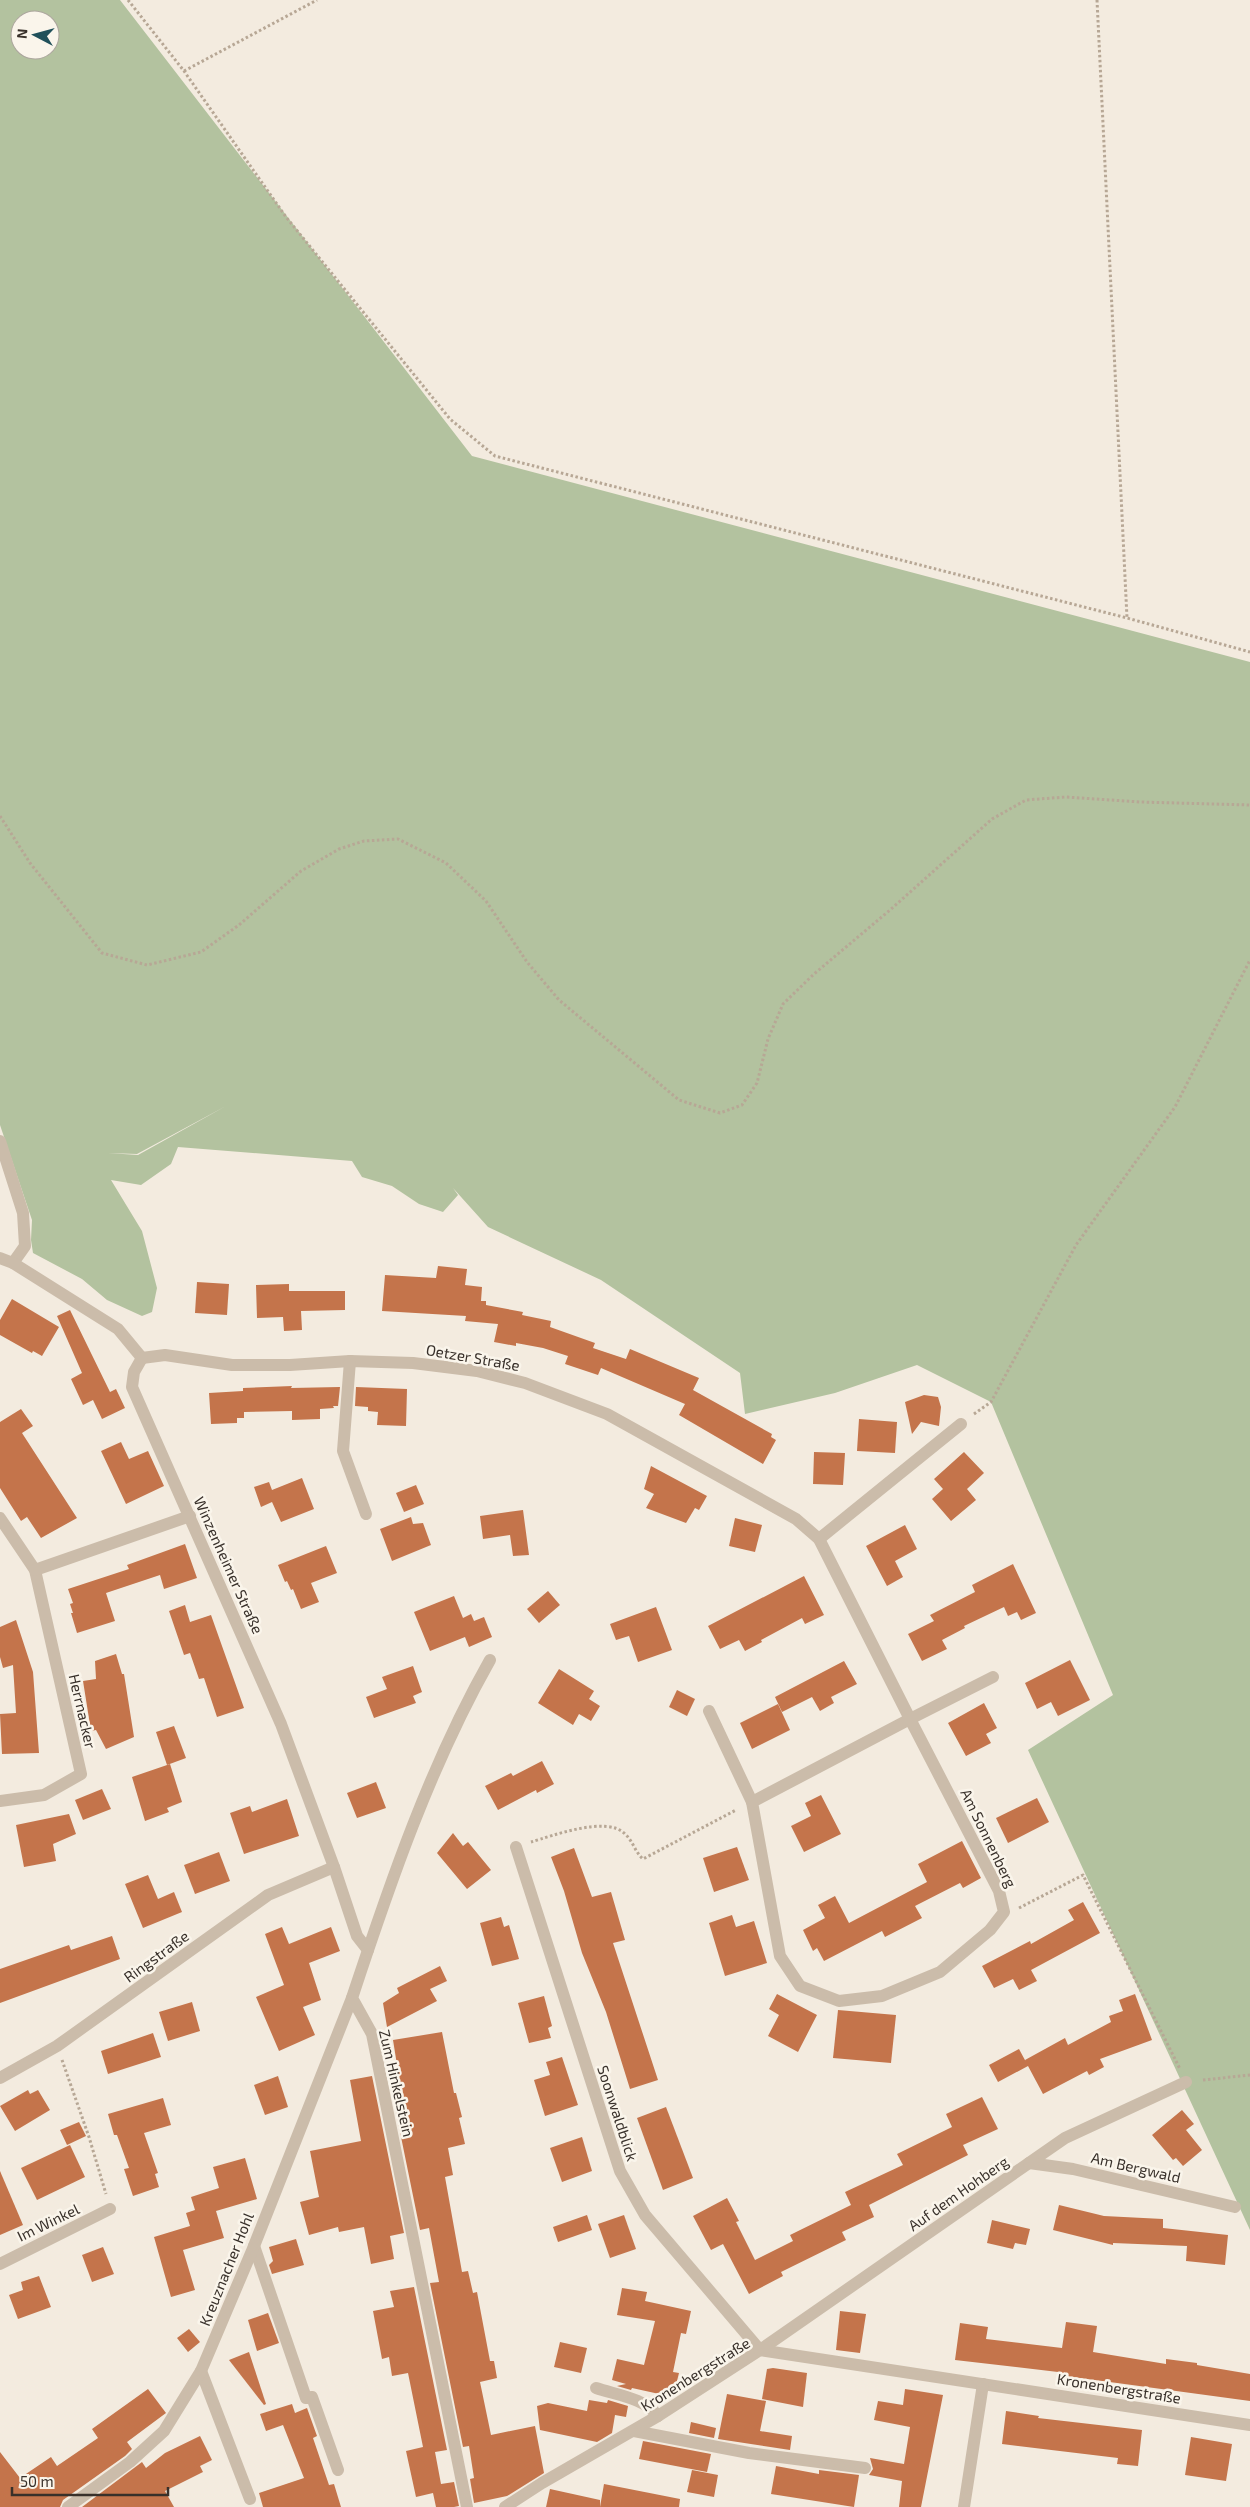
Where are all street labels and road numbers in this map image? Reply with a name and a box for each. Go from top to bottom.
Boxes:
street label: Oetzer Straße [425,1340,521,1374]
street label: Winzenheimer Straße [191,1494,267,1636]
street label: Herrnacker [66,1672,100,1750]
street label: Am Sonnenberg [957,1786,1021,1891]
street label: Ringstraße [120,1926,192,1986]
street label: Zum Hinkelstein [376,2028,418,2138]
street label: Soonwaldblick [594,2063,642,2163]
street label: Am Bergwald [1090,2148,1182,2186]
street label: Auf dem Hohberg [905,2151,1012,2234]
street label: Im Winkel [14,2199,82,2245]
street label: Kreuznacher Hohl [195,2209,257,2328]
street label: Kronenbergstraße [637,2333,753,2415]
street label: Kronenbergstraße [1056,2369,1182,2407]

